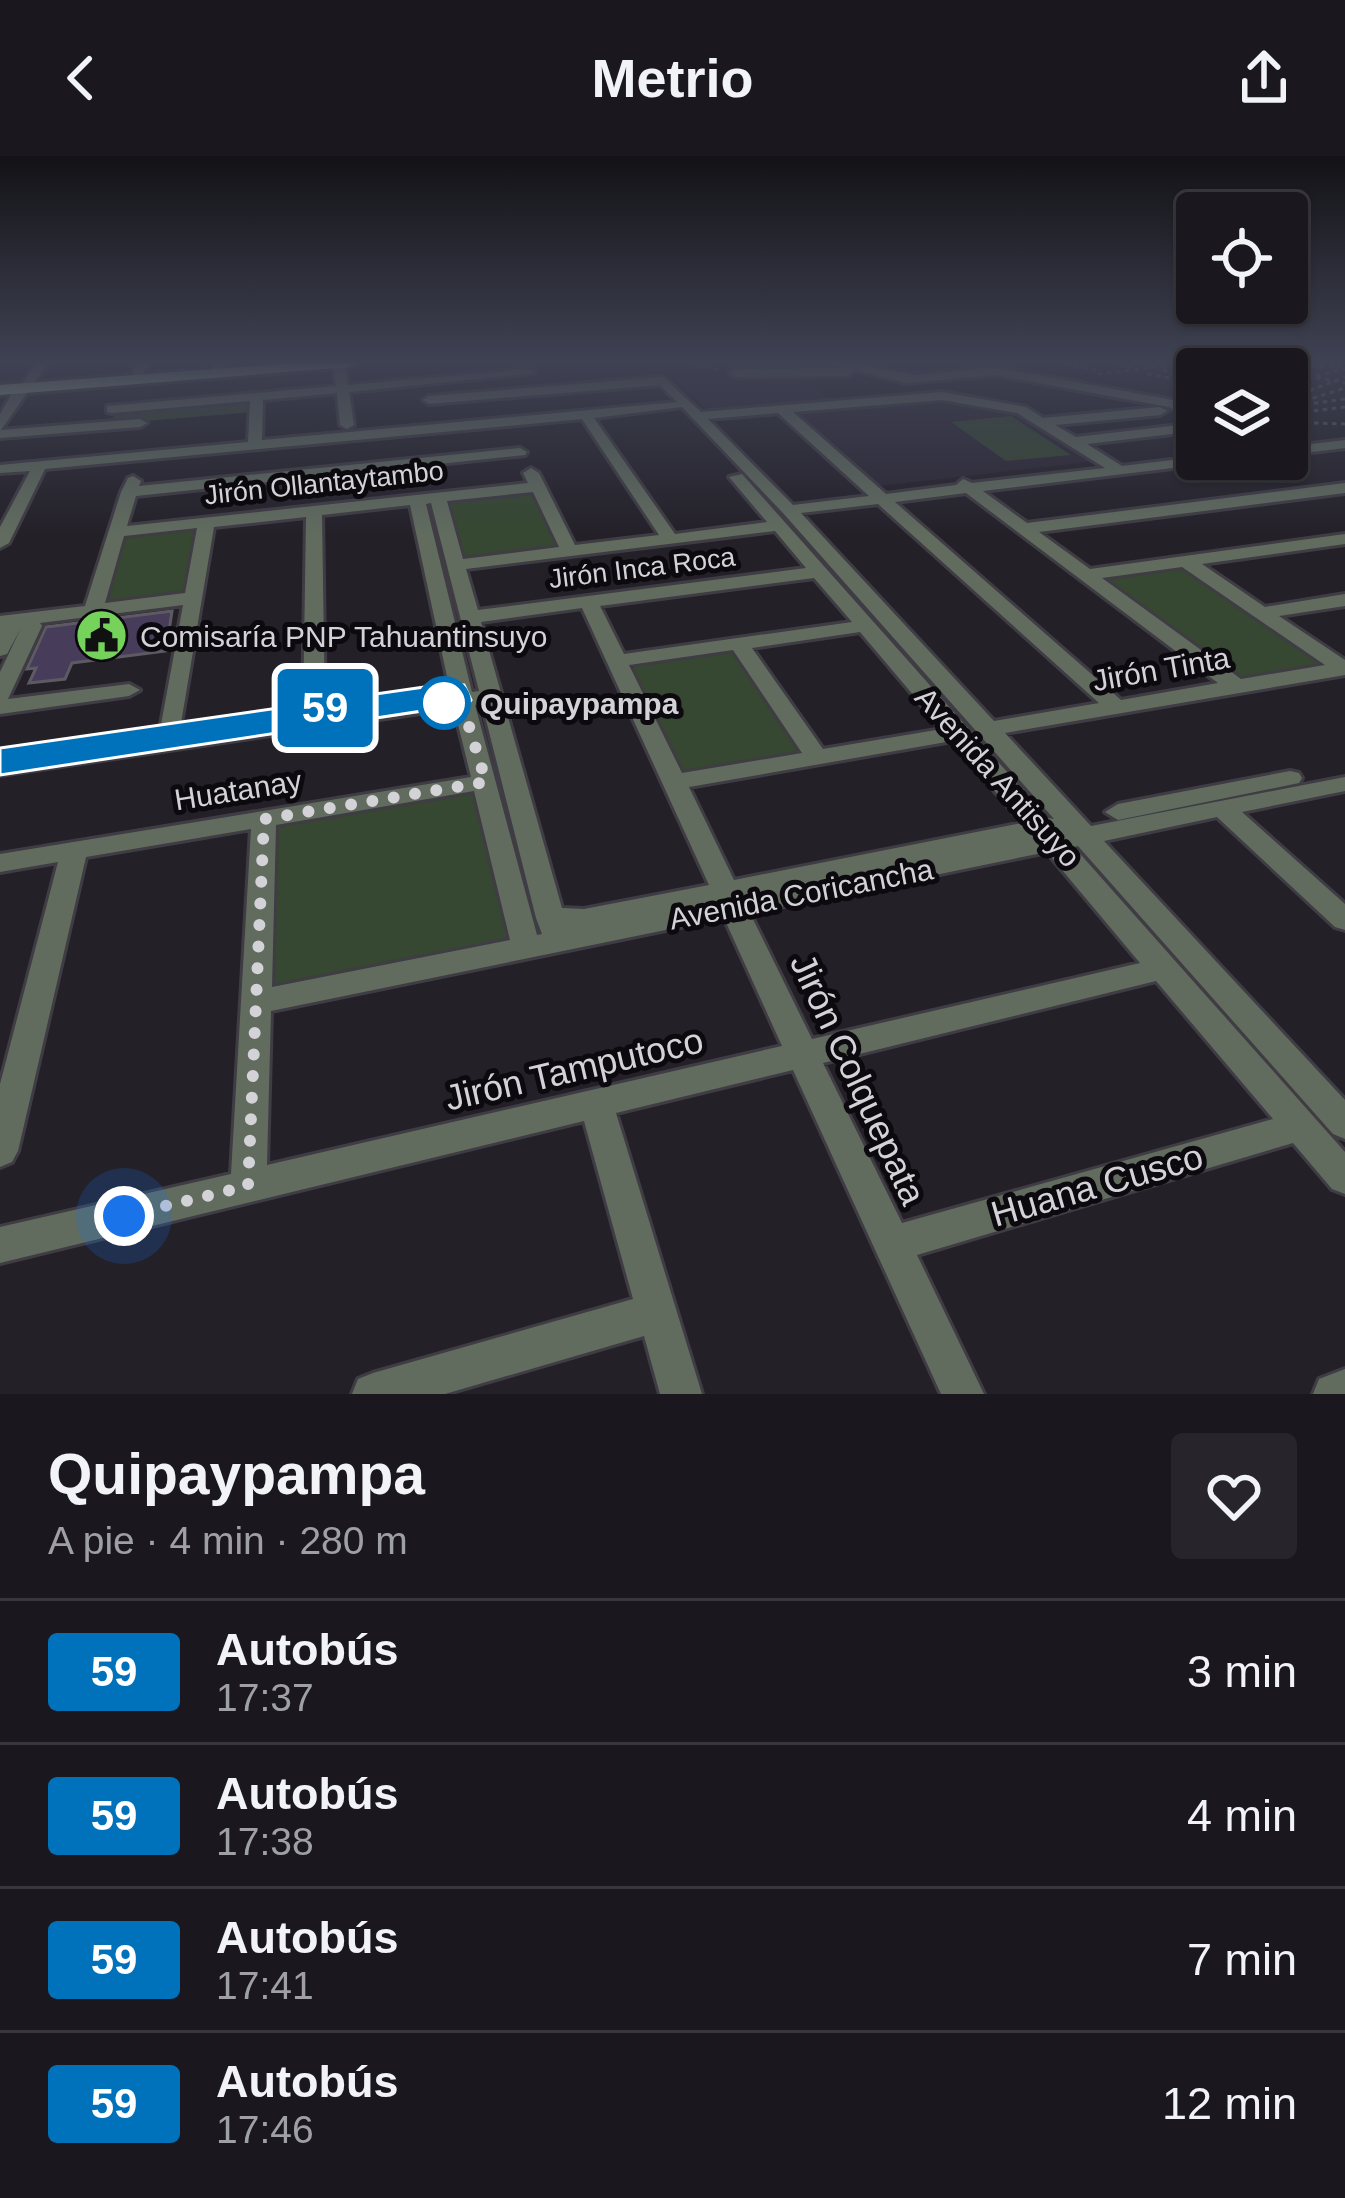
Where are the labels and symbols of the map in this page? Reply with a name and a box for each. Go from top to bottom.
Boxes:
street label: Jirón Ollantaytambo [203,456,445,510]
street label: Jirón Inca Roca [547,542,738,594]
public building icon: Comisaría PNP Tahuantinsuyo [73,608,129,664]
place label: Comisaría PNP Tahuantinsuyo [140,620,547,653]
street label: Jirón Tinta [1090,641,1232,697]
line badge: 59 [271,669,379,747]
marker: Quipaypampa [419,678,469,728]
street label: Avenida Antisuyo [909,681,1087,873]
place label: Quipaypampa [480,687,679,720]
street label: Huatanay [172,764,304,816]
street label: Avenida Coricancha [666,852,936,936]
street label: Jirón Colquepata [782,947,935,1212]
street label: Jirón Tamputoco [441,1019,707,1119]
street label: Huana Cusco [987,1135,1207,1235]
your location [94,1186,154,1246]

